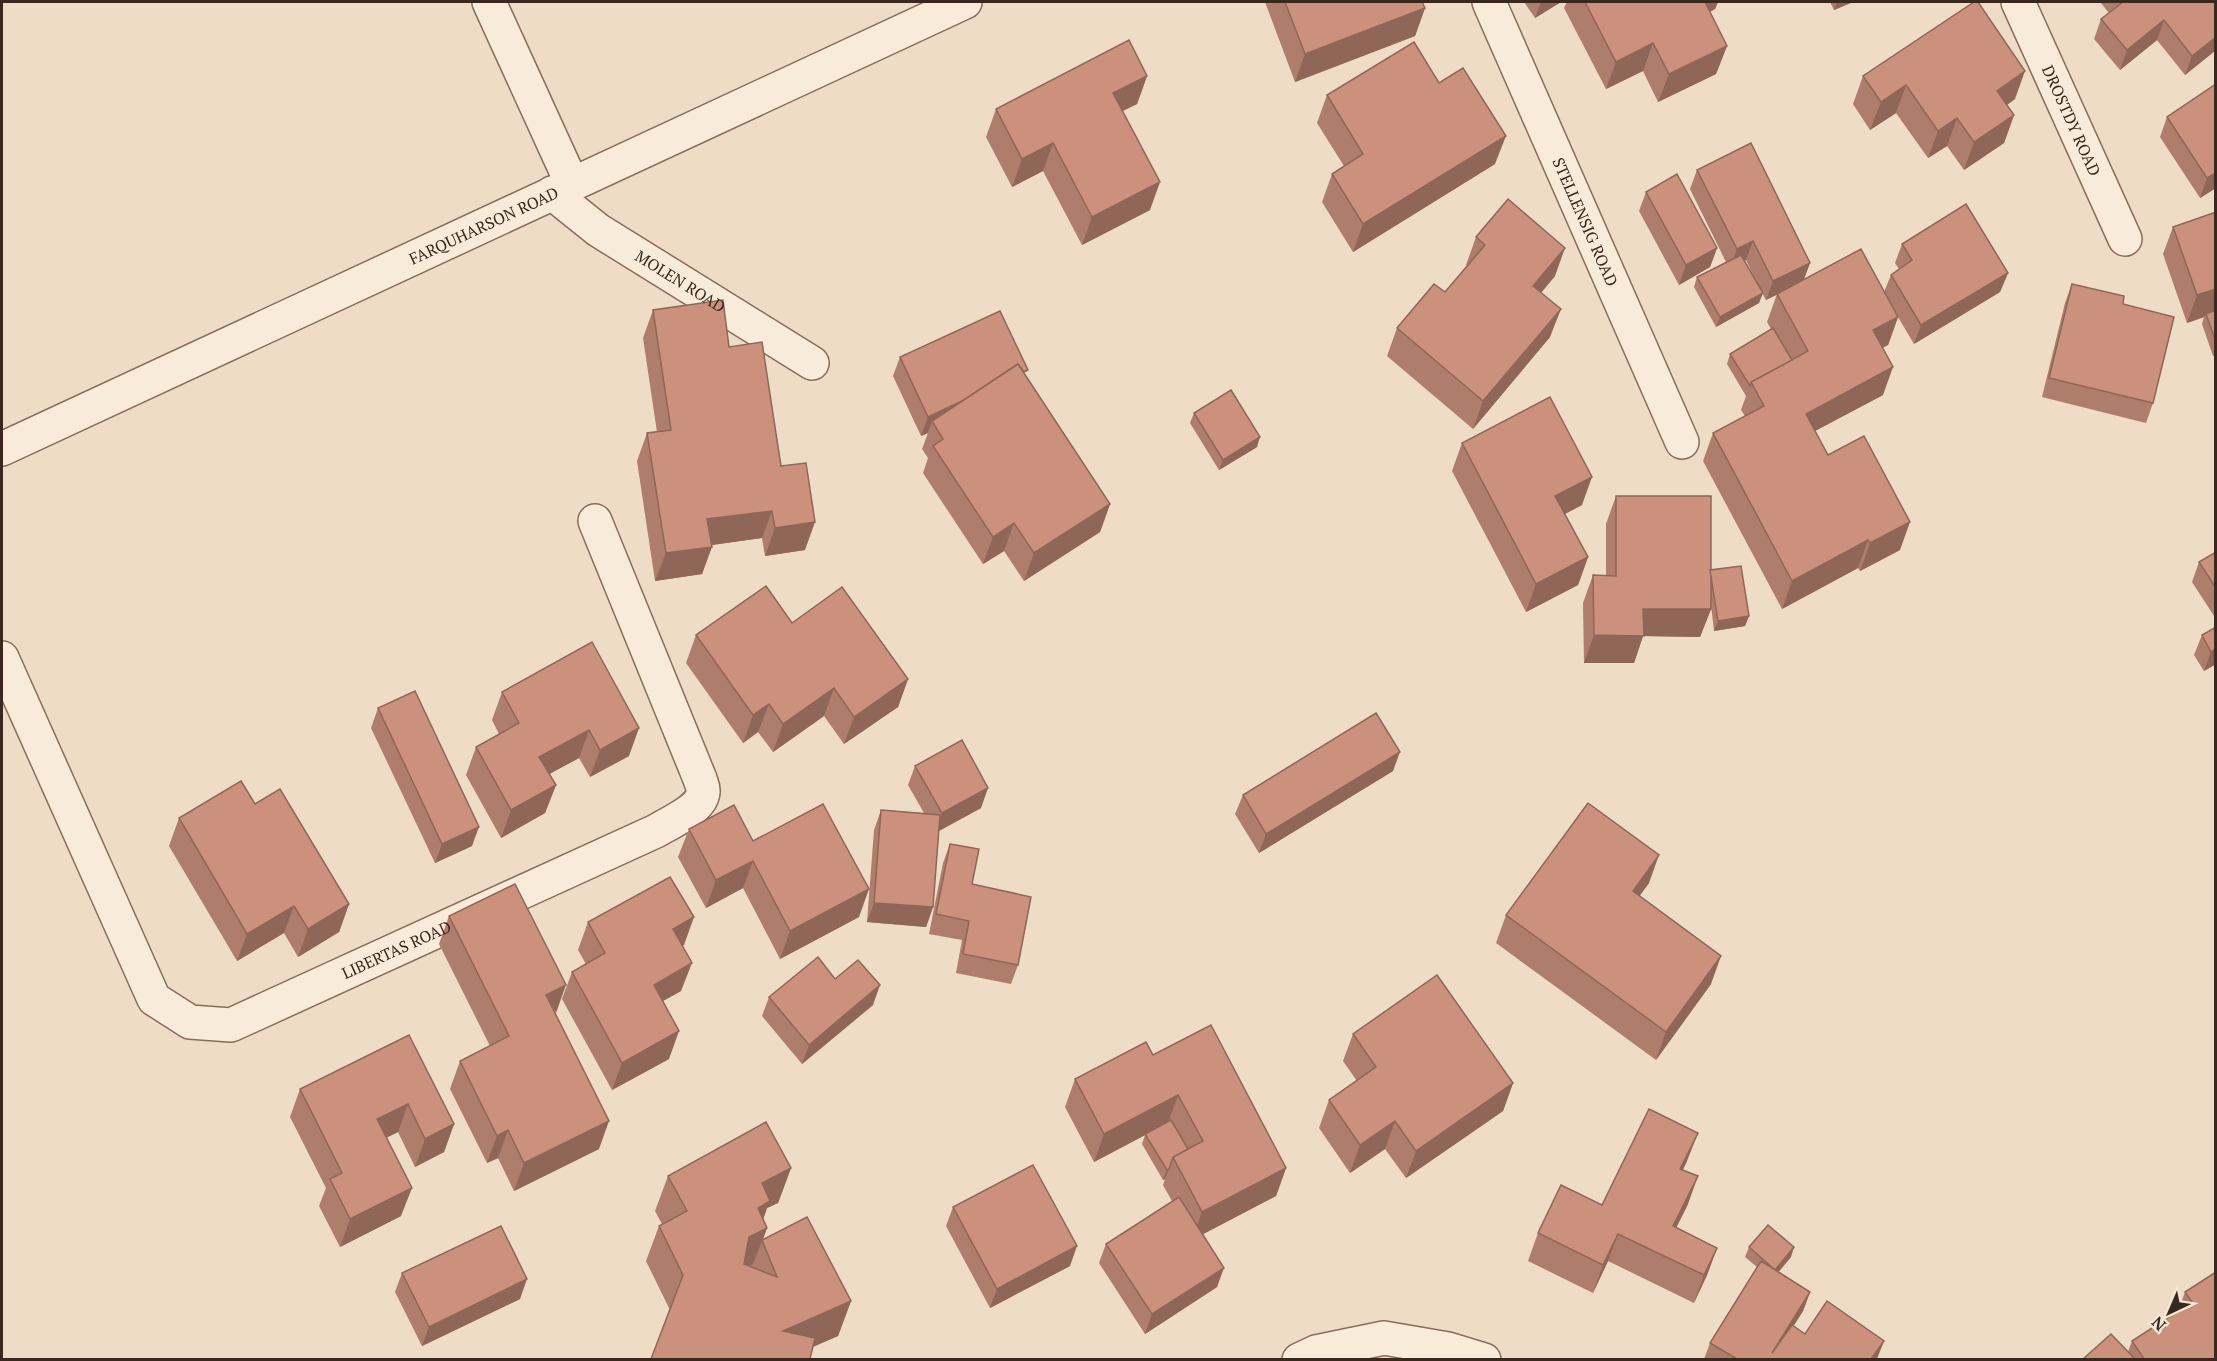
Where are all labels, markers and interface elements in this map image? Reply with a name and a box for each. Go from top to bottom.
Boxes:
street label: DROSTDY ROAD [2037,62,2106,179]
street label: STELLENSIG ROAD [1548,154,1623,290]
street label: FARQUHARSON ROAD [405,181,562,270]
street label: MOLEN ROAD [631,245,730,318]
street label: LIBERTAS ROAD [338,915,455,984]
north arrow [2139,1283,2199,1343]
text: N [2147,1312,2171,1336]

